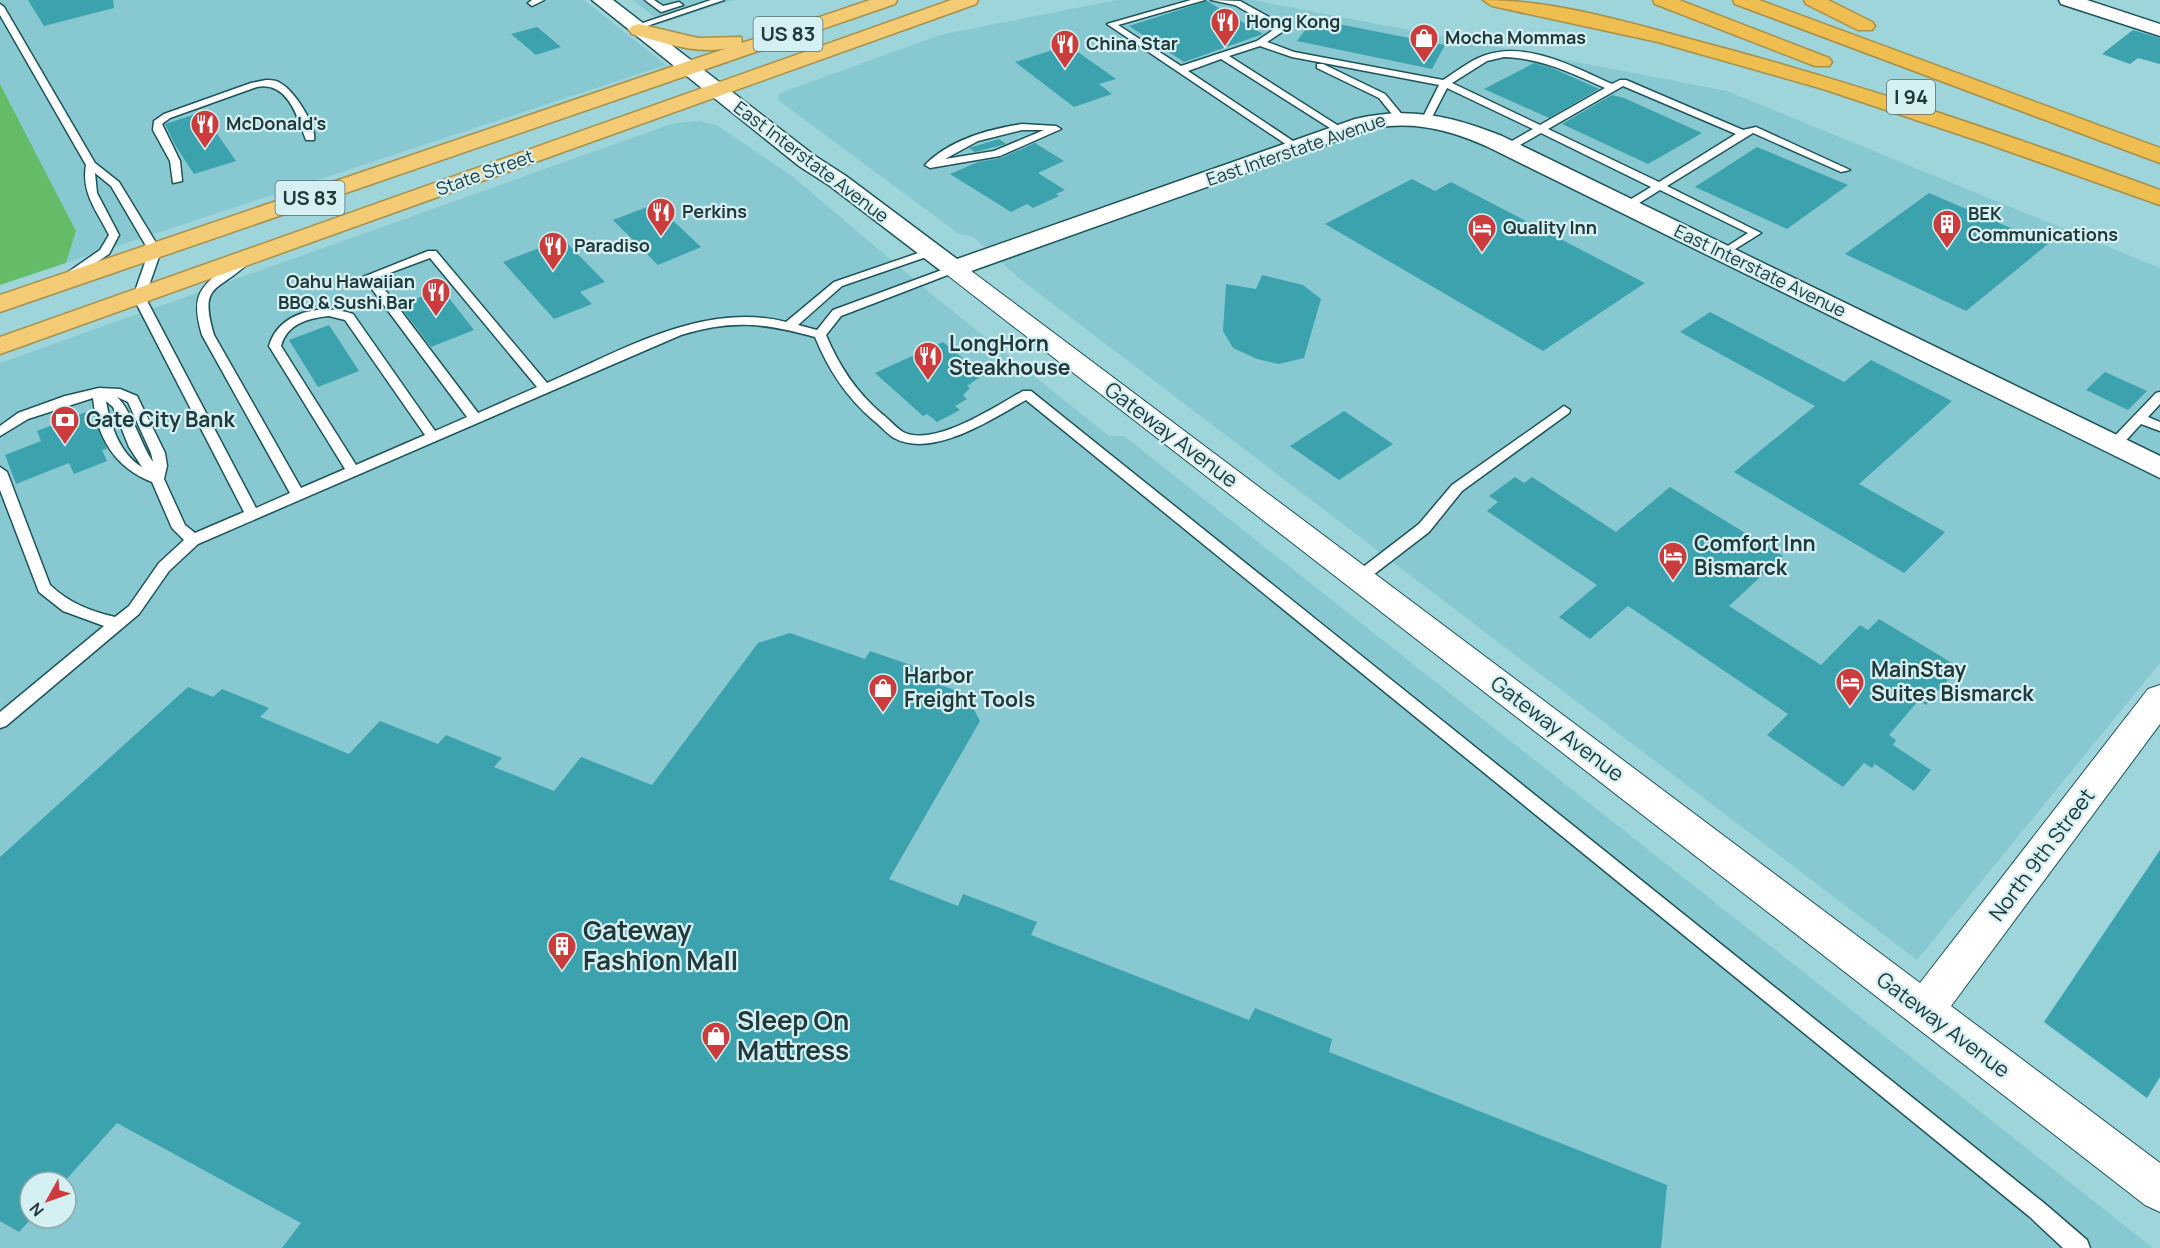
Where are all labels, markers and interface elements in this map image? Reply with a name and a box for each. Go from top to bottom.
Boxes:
restaurant icon: Hong Kong [1209,6,1241,48]
place label: Hong Kong [1246,9,1340,33]
road number: US 83 [754,17,822,51]
shop icon: Mocha Mommas [1408,22,1440,64]
place label: Mocha Mommas [1445,25,1586,49]
restaurant icon: China Star [1049,28,1081,70]
place label: China Star [1086,31,1178,55]
road number: I 94 [1887,80,1935,114]
street label: East Interstate Avenue [729,95,894,227]
street label: East Interstate Avenue [1203,107,1389,191]
restaurant icon: McDonald's [189,108,221,150]
place label: McDonald's [226,111,327,135]
street label: State Street [433,143,537,201]
road number: US 83 [276,181,344,215]
restaurant icon: Perkins [645,196,677,238]
place label: Perkins [682,199,747,223]
place label: BEK Communications [1968,201,2118,246]
building icon: BEK Communications [1931,208,1963,250]
hotel icon: Quality Inn [1466,212,1498,254]
place label: Quality Inn [1503,215,1597,239]
street label: East Interstate Avenue [1671,218,1850,322]
restaurant icon: Paradiso [537,230,569,272]
place label: Paradiso [574,233,650,257]
place label: Oahu Hawaiian BBQ & Sushi Bar [278,269,415,314]
restaurant icon: Oahu Hawaiian BBQ & Sushi Bar [420,276,452,318]
place label: LongHorn Steakhouse [949,329,1070,381]
restaurant icon: LongHorn Steakhouse [912,340,944,382]
street label: Gateway Avenue [1099,375,1244,494]
bank icon: Gate City Bank [49,404,81,446]
place label: Gate City Bank [86,405,235,433]
place label: Comfort Inn Bismarck [1694,529,1816,581]
hotel icon: Comfort Inn Bismarck [1657,540,1689,582]
place label: MainStay Suites Bismarck [1871,655,2034,707]
place label: Harbor Freight Tools [904,661,1035,713]
hotel icon: MainStay Suites Bismarck [1834,666,1866,708]
street label: Gateway Avenue [1485,669,1630,788]
shop icon: Harbor Freight Tools [867,672,899,714]
street label: North 9th Street [1982,782,2100,926]
place label: Gateway Fashion Mall [583,912,738,978]
building icon: Gateway Fashion Mall [546,930,578,972]
street label: Gateway Avenue [1871,965,2016,1084]
place label: Sleep On Mattress [737,1002,849,1068]
shop icon: Sleep On Mattress [700,1020,732,1062]
north arrow [18,1170,78,1230]
text: N [24,1198,49,1221]

